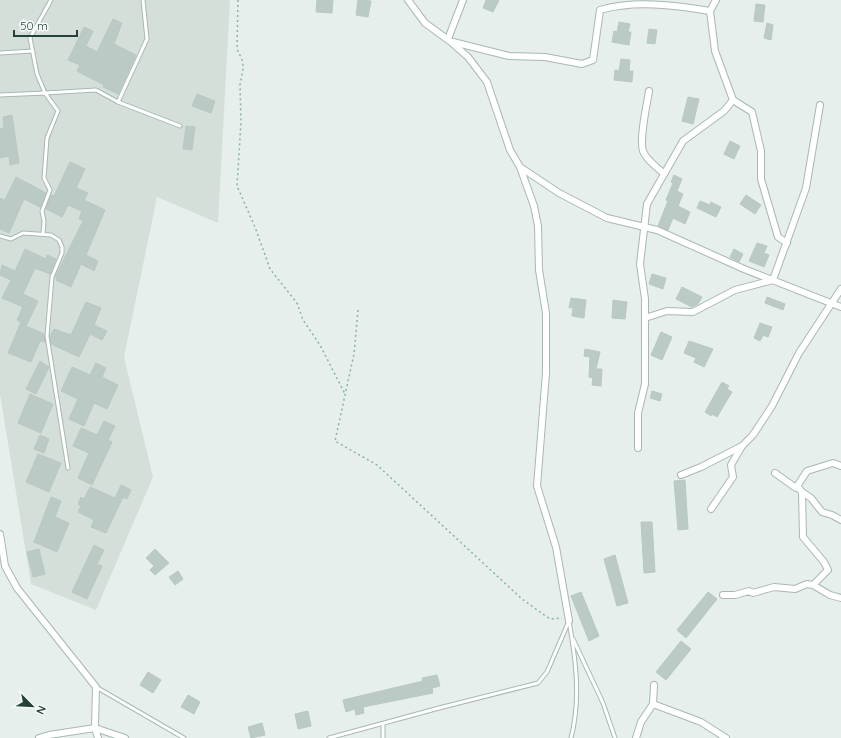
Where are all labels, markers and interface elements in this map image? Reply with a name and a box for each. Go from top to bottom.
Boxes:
scale bar [14,12,77,38]
text: 50 m [20,18,48,33]
north arrow [12,686,52,726]
text: N [33,704,49,717]

